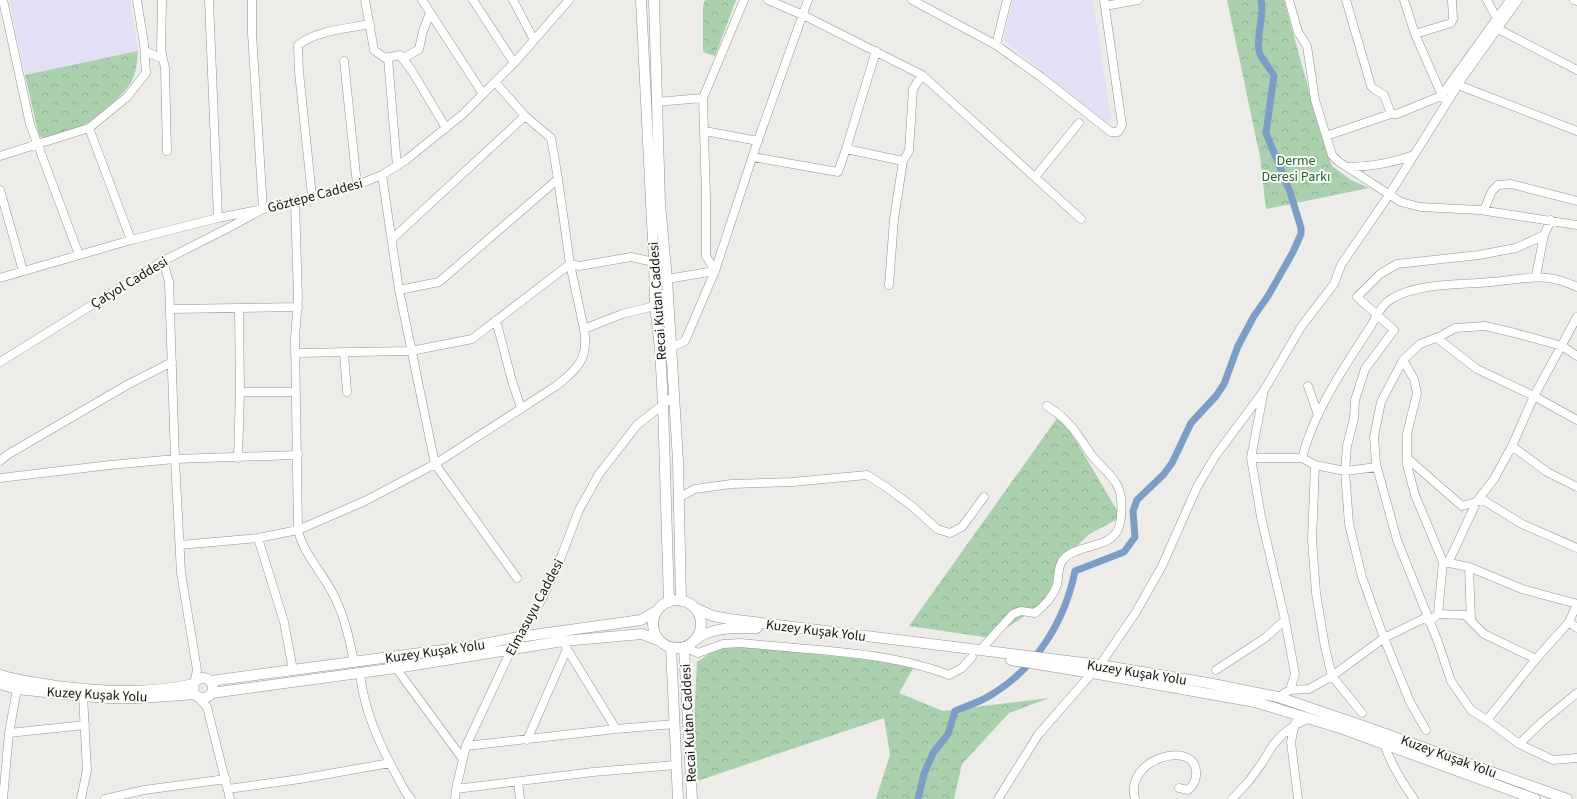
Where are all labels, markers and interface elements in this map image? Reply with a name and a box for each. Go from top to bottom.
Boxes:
park label: Derme Deresi Parkı [1262,151,1330,187]
street label: Göztepe Caddesi [265,174,365,218]
street label: Recai Kutan Caddesi [644,241,672,361]
street label: Çatyol Caddesi [87,252,172,314]
street label: Elmasuyu Caddesi [501,556,569,659]
street label: Kuzey Kuşak Yolu [765,615,867,647]
street label: Kuzey Kuşak Yolu [384,635,486,669]
street label: Kuzey Kuşak Yolu [1086,655,1188,691]
street label: Recai Kutan Caddesi [676,663,702,783]
street label: Kuzey Kuşak Yolu [46,682,148,708]
street label: Kuzey Kuşak Yolu [1398,730,1499,784]

